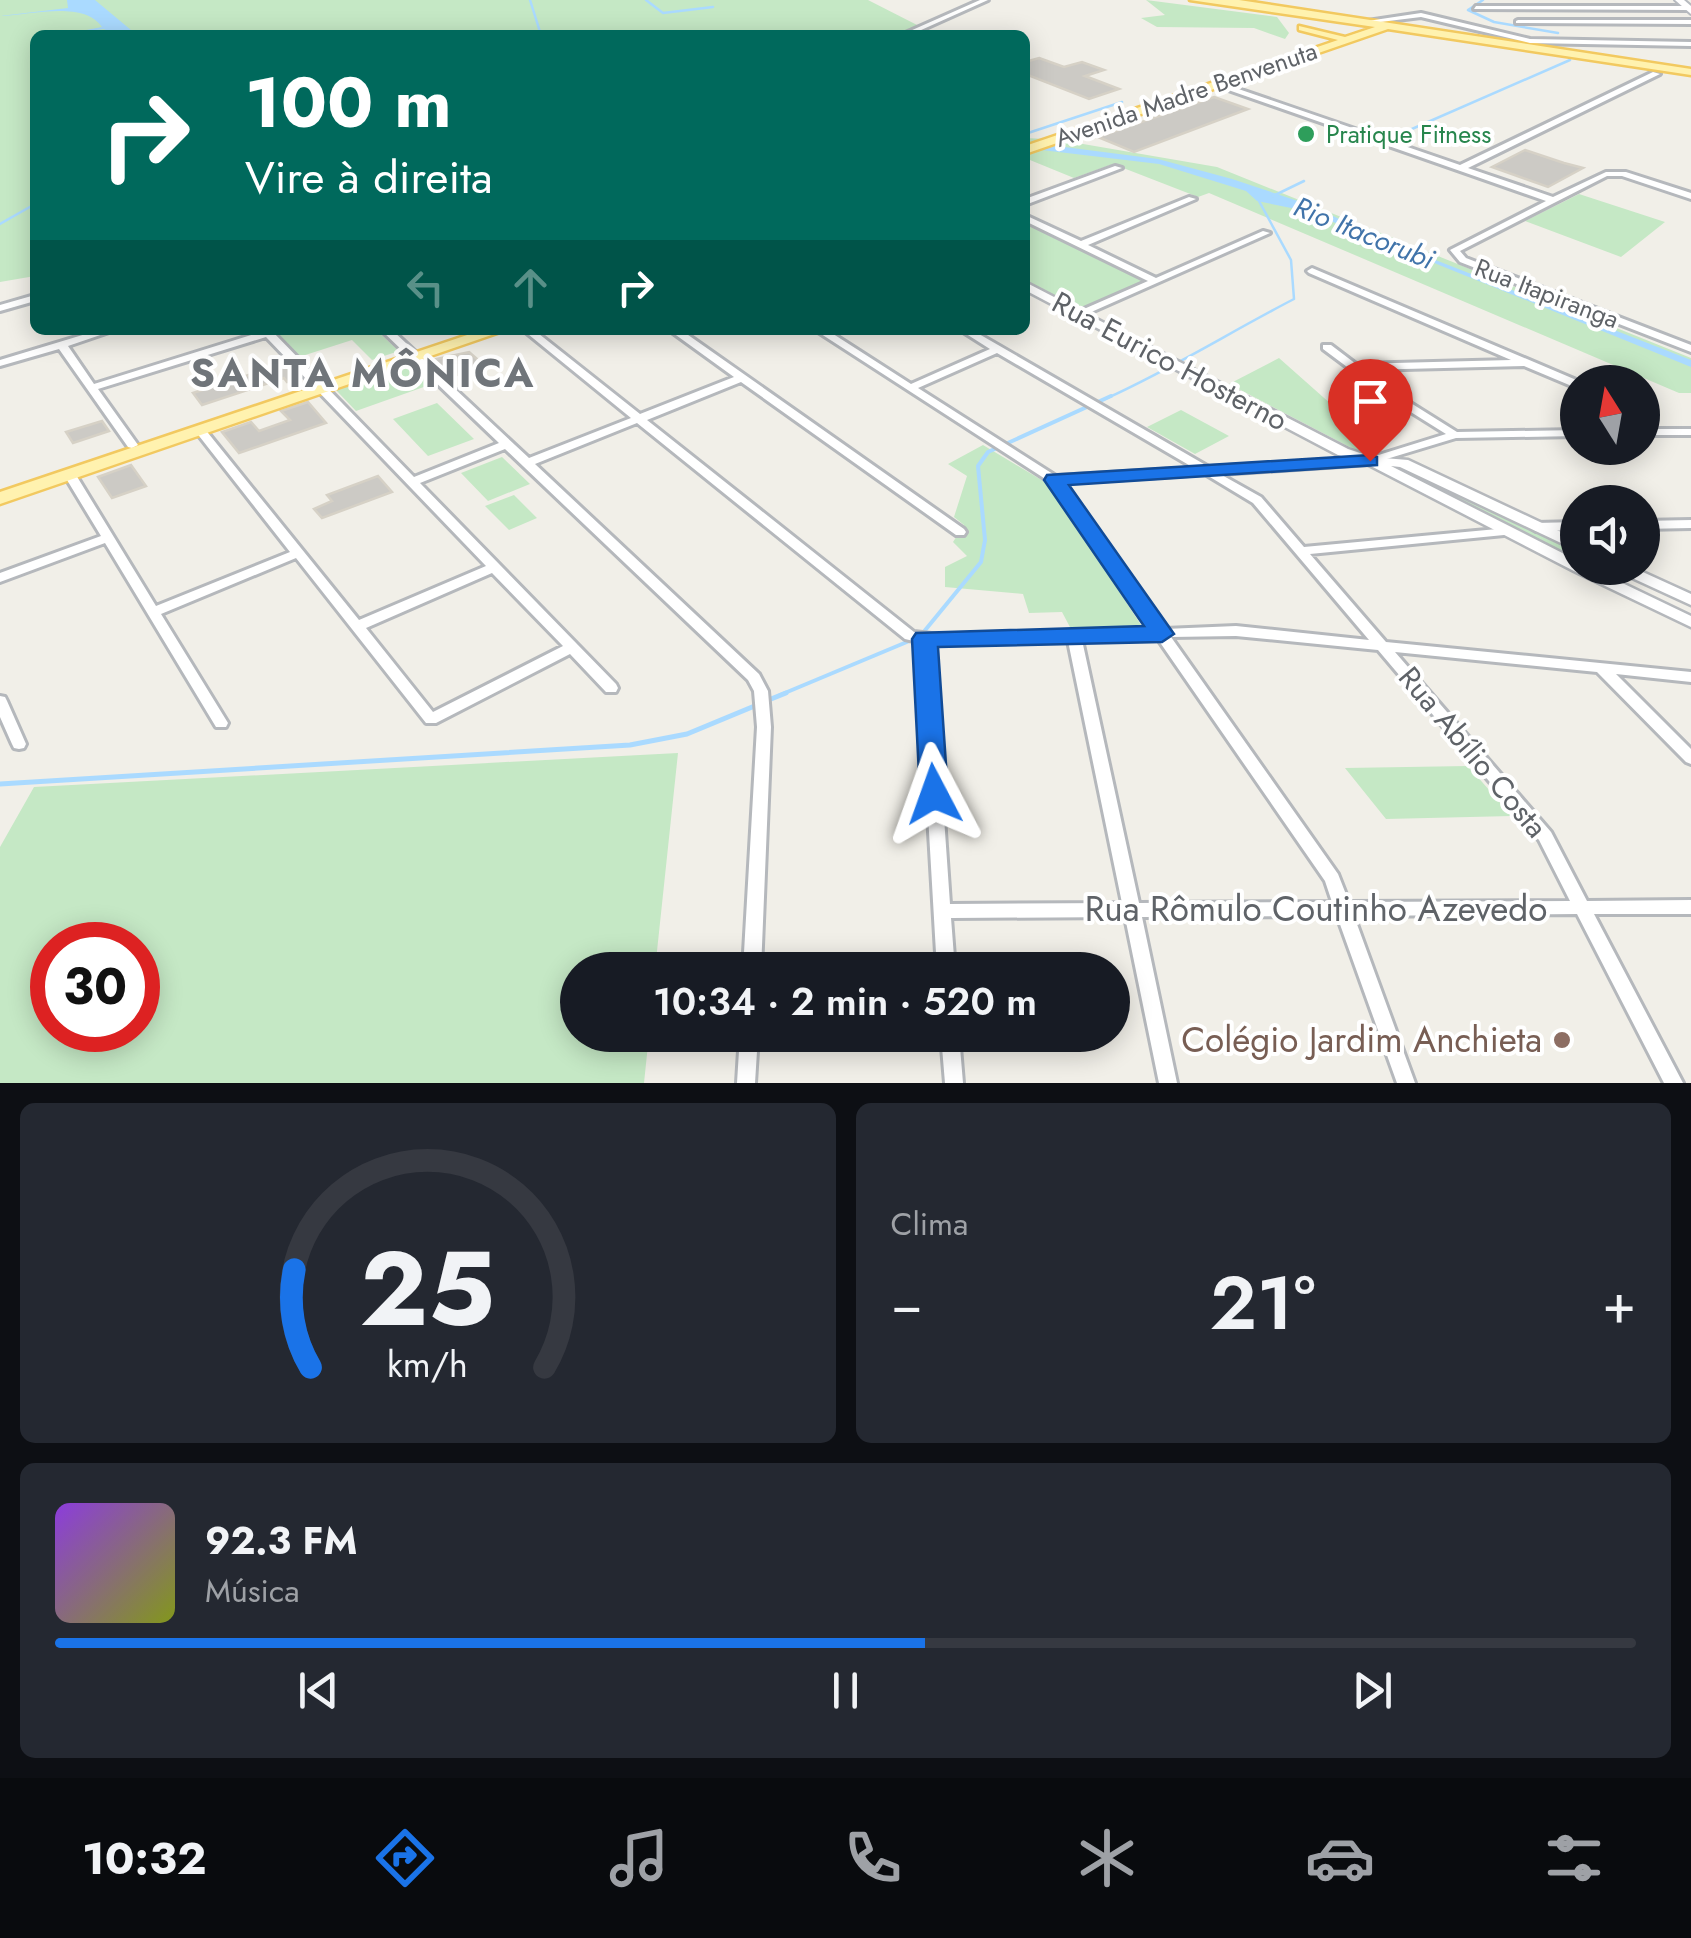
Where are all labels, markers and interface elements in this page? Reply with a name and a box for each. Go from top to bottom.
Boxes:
street label: Avenida Madre Benvenuta [1050,32,1322,156]
text: 100 m [245,52,452,153]
icon: right [80,70,210,200]
place label: Pratique Fitness [1326,116,1491,152]
marker: Pratique Fitness [1295,123,1317,145]
text: Vire à direita [245,145,493,210]
water label: Rio Itacorubi [1288,186,1441,280]
street label: Rua Itapiranga [1470,249,1624,337]
icon: left [398,260,453,315]
icon: ahead [503,260,558,315]
icon: right [608,260,663,315]
street label: Rua Eurico Hosterno [1045,281,1295,441]
district label: SANTA MÔNICA [190,344,536,402]
pin [1328,359,1413,462]
north arrow [1560,365,1660,465]
map controls [1560,365,1660,585]
icon: arrive [1343,374,1398,429]
button: sound [1560,485,1660,585]
street label: Rua Abílio Costa [1389,657,1557,847]
position arrow [882,742,986,846]
street label: Rua Rômulo Coutinho Azevedo [1085,884,1547,934]
speed limit sign: 30 [30,922,160,1052]
text: 10:34 · 2 min · 520 m [653,974,1037,1029]
place label: Colégio Jardim Anchieta [1181,1015,1542,1065]
marker: Colégio Jardim Anchieta [1551,1029,1573,1051]
text: Clima [891,1201,968,1247]
text: 25 [360,1214,495,1364]
text: 21° [1210,1249,1315,1357]
text: − [891,1264,923,1344]
text: + [1602,1264,1636,1344]
text: km/h [387,1339,468,1390]
text: 92.3 FM [205,1513,357,1568]
text: Música [205,1568,300,1614]
icon: previous [291,1663,346,1718]
icon: pause [818,1663,873,1718]
icon: next [1345,1663,1400,1718]
icon: directions [370,1823,440,1893]
icon: music [604,1823,674,1893]
icon: phone [838,1823,908,1893]
icon: climate [1072,1823,1142,1893]
icon: car [1305,1823,1375,1893]
icon: filters [1539,1823,1609,1893]
text: 10:32 [82,1826,207,1891]

